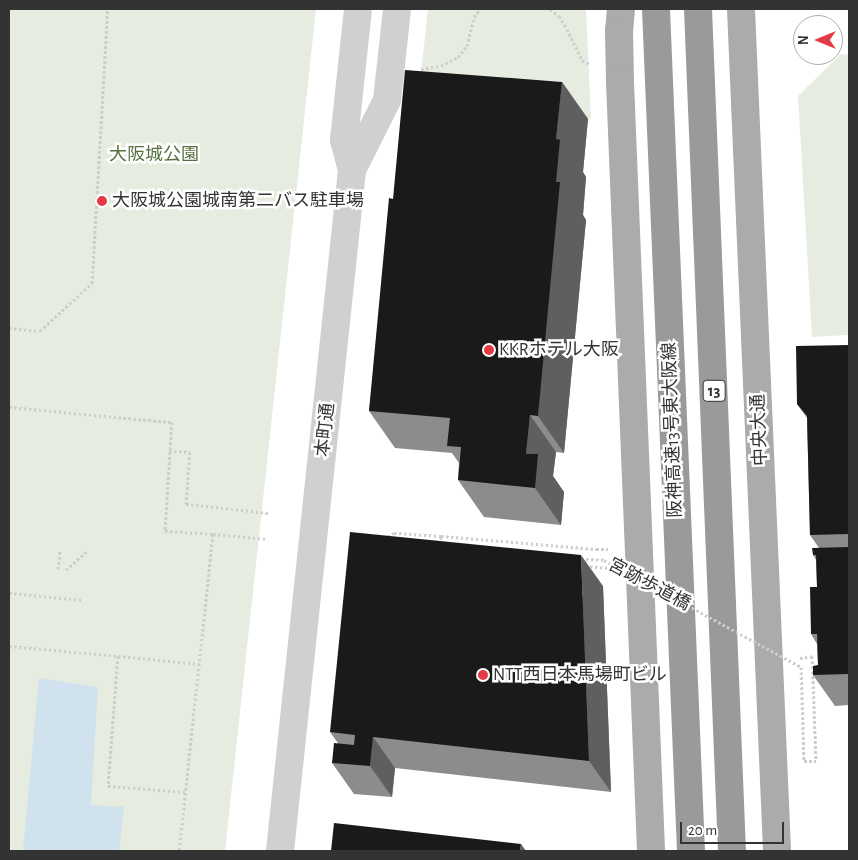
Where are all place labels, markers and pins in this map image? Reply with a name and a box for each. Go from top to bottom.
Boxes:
place label: 大阪城公園城南第二バス駐車場 [112,190,364,212]
marker: 大阪城公園城南第二バス駐車場 [96,195,108,207]
place label: KKRホテル大阪 [499,339,619,361]
marker: KKRホテル大阪 [483,344,495,356]
place label: NTT西日本馬場町ビル [493,664,667,686]
marker: NTT西日本馬場町ビル [477,669,489,681]

